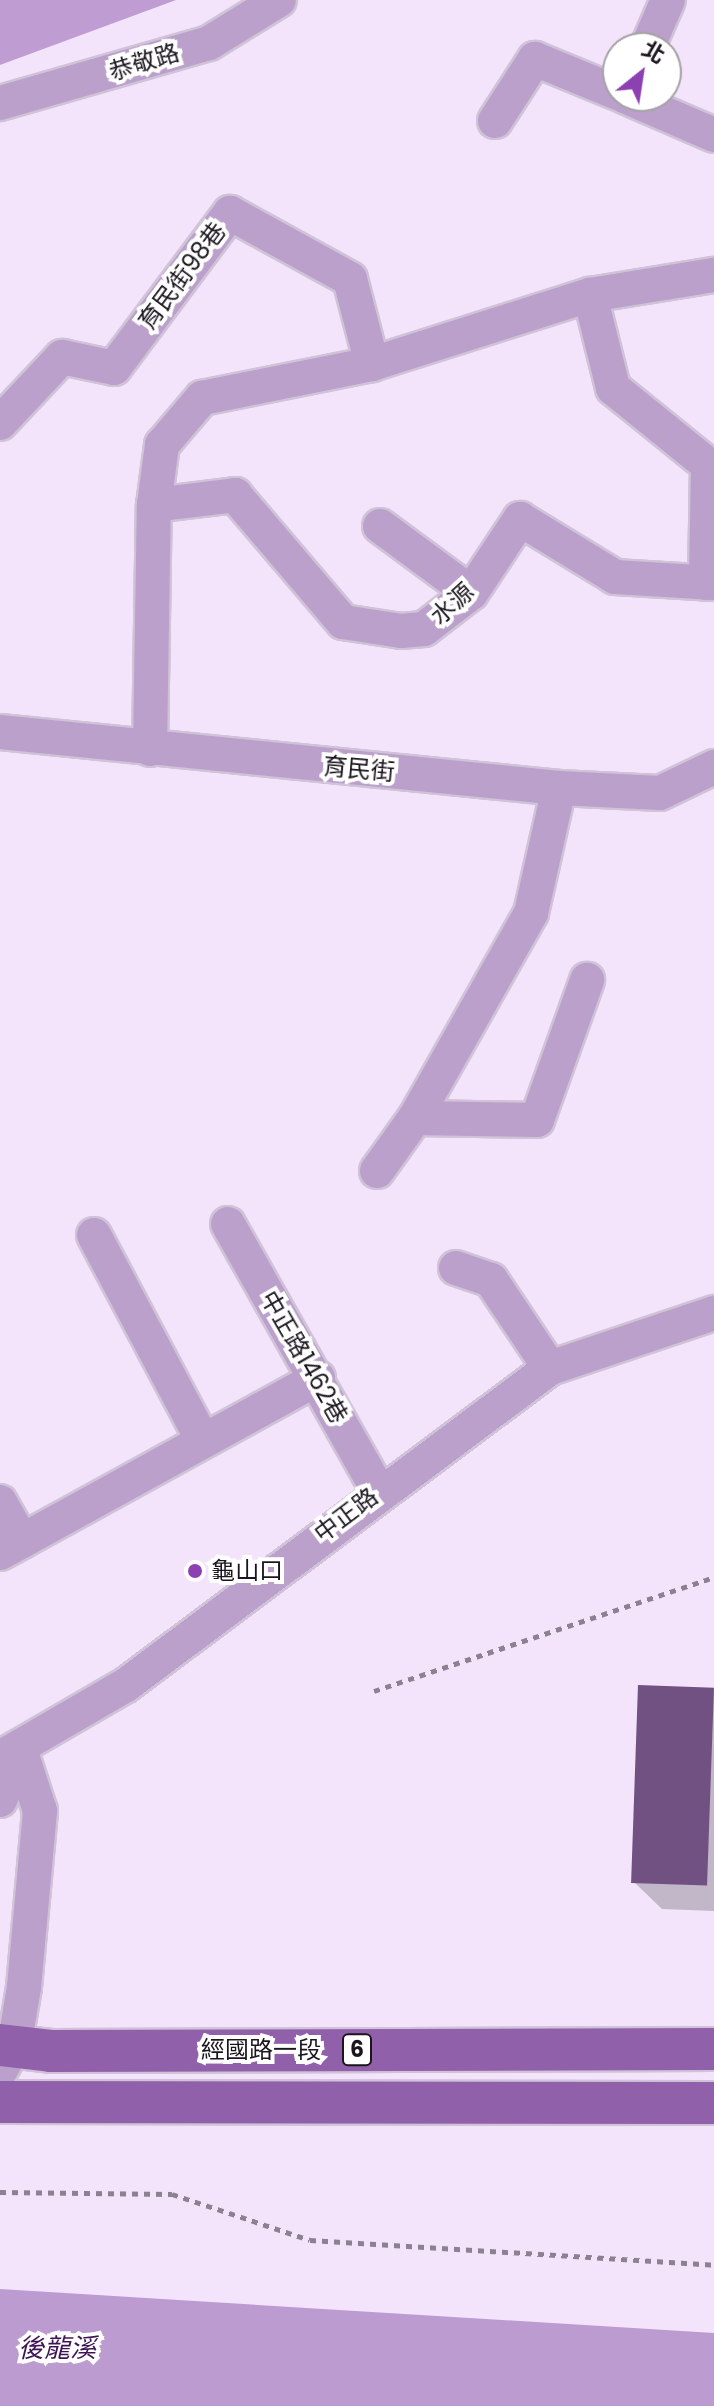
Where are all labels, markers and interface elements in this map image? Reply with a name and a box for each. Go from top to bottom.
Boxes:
north arrow [602,32,682,112]
text: 北 [636,34,671,71]
street label: 恭敬路 [105,38,183,86]
street label: 育民街98巷 [133,217,231,335]
street label: 水源 [425,577,479,631]
street label: 育民街 [322,752,396,786]
street label: 中正路1462巷 [255,1286,353,1428]
street label: 中正路 [309,1482,383,1548]
place label: 龜山口 [211,1557,283,1585]
marker: 龜山口 [186,1562,204,1580]
road number: 6 [341,2032,373,2068]
street label: 經國路一段 [201,2036,321,2064]
water label: 後龍溪 [18,2333,96,2365]

